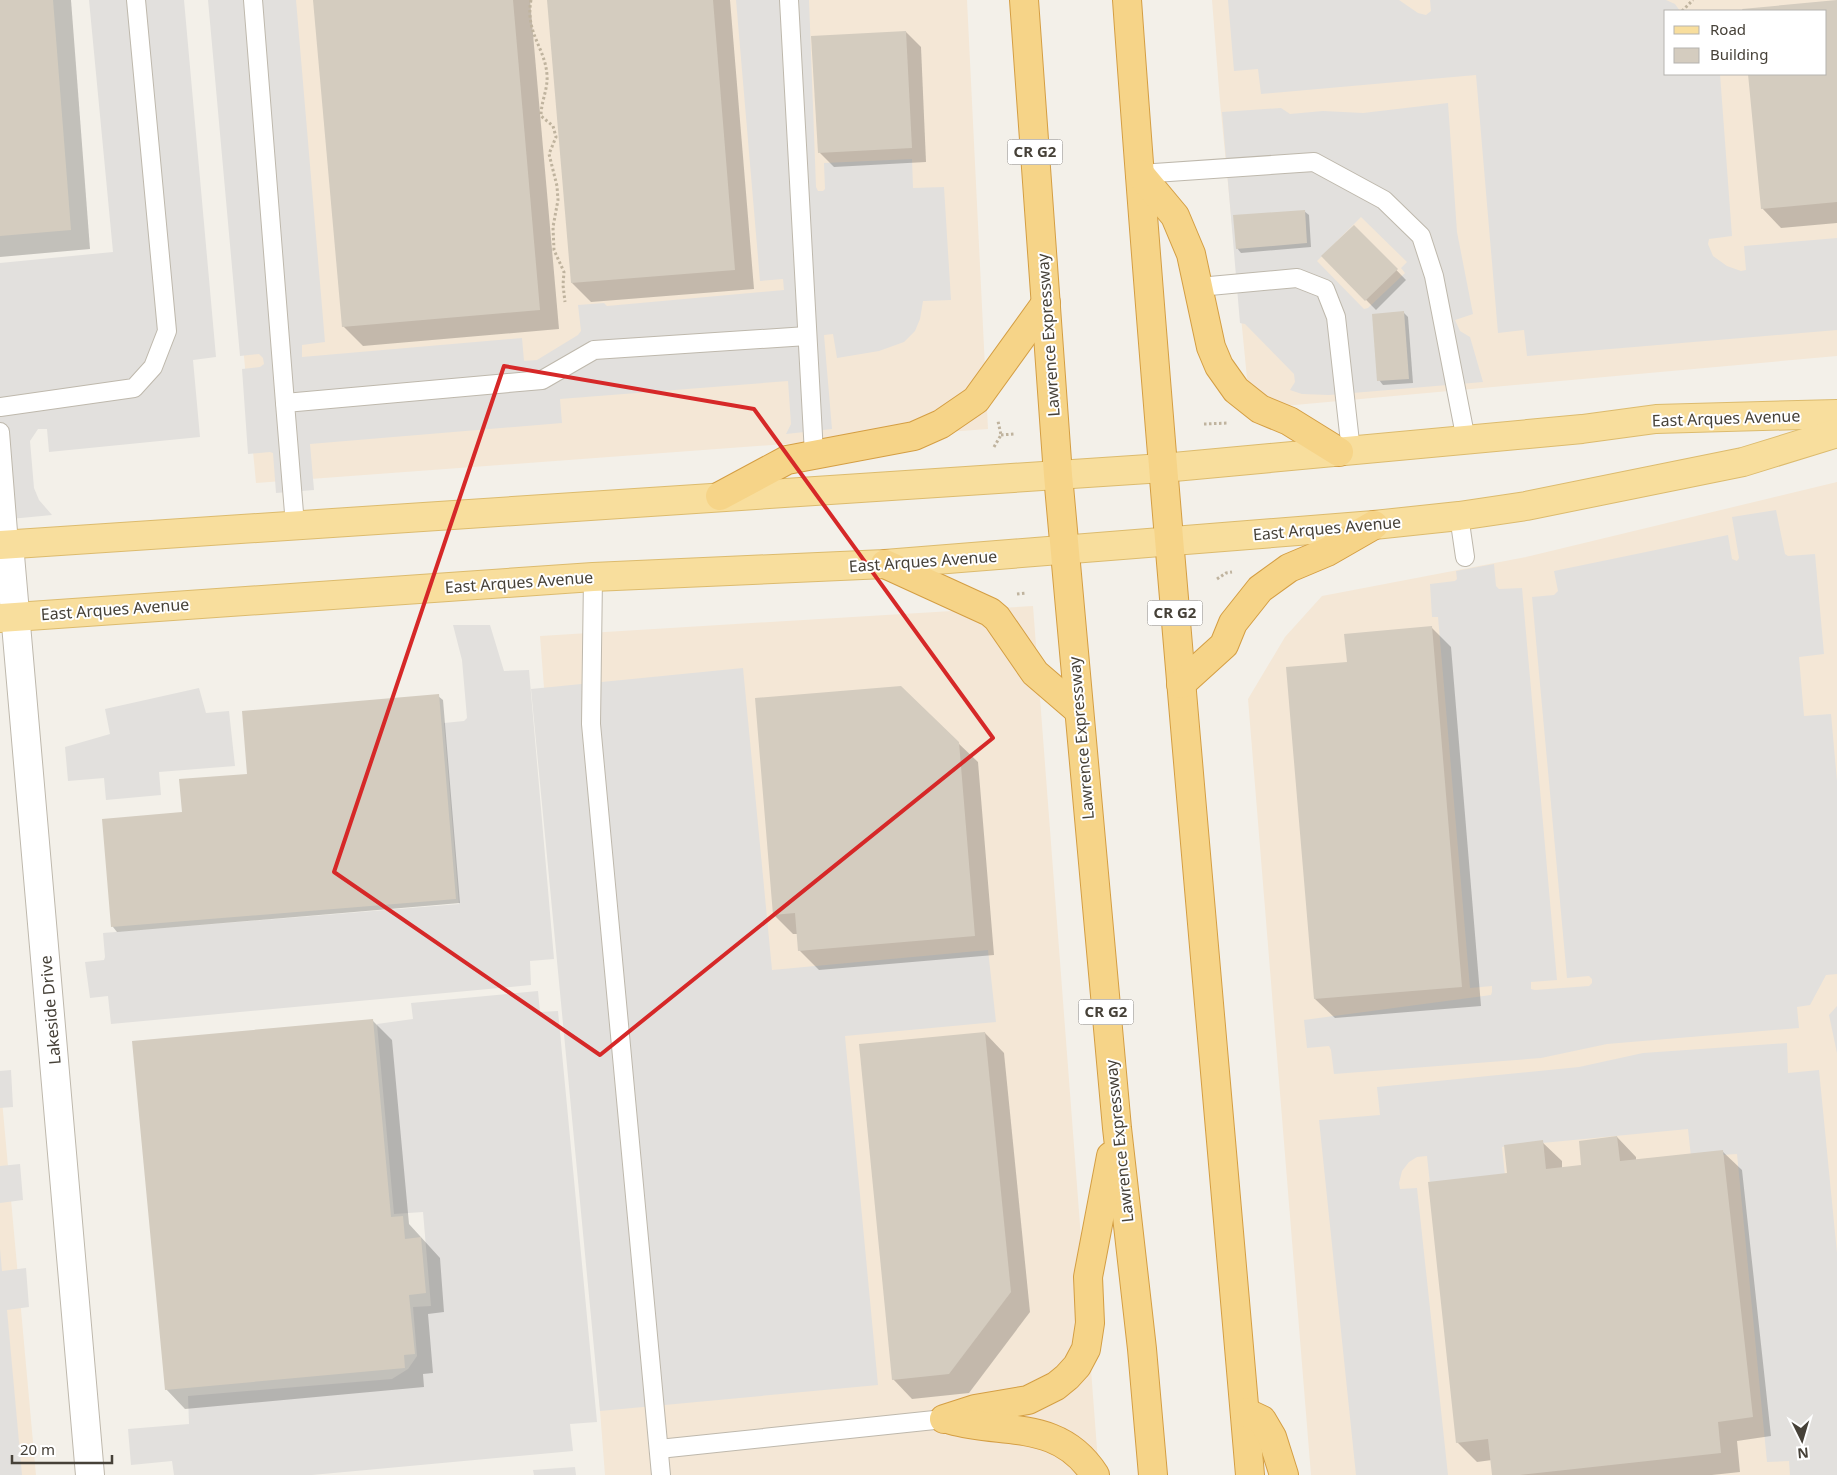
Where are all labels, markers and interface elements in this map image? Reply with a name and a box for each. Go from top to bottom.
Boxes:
legend [1664,10,1827,75]
text: Road [1710,19,1746,39]
text: Building [1710,44,1768,64]
road number: CR G2 [1008,140,1062,164]
street label: Lawrence Expressway [1031,252,1065,417]
street label: East Arques Avenue [1651,404,1801,432]
street label: East Arques Avenue [1252,511,1402,545]
street label: East Arques Avenue [848,545,998,577]
street label: East Arques Avenue [444,566,594,598]
street label: East Arques Avenue [40,593,190,625]
road number: CR G2 [1148,600,1202,626]
street label: Lawrence Expressway [1063,655,1099,820]
street label: Lakeside Drive [34,955,66,1065]
road number: CR G2 [1078,1000,1134,1024]
street label: Lawrence Expressway [1099,1058,1138,1223]
north arrow [1777,1415,1827,1465]
scale bar [12,1432,112,1464]
text: 20 m [20,1439,55,1459]
text: N [1797,1443,1810,1463]

